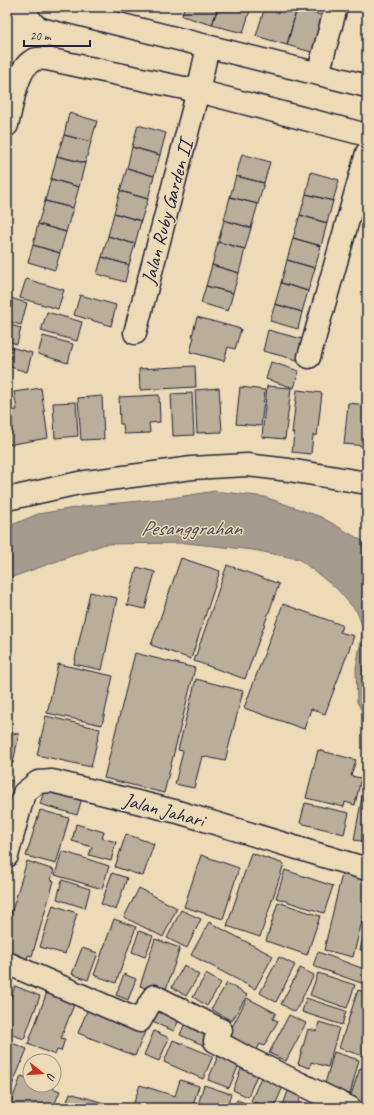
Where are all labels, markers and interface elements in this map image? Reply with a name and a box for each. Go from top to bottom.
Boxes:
scale bar [24,22,90,48]
text: 20 m [30,28,52,44]
street label: Jalan Ruby Garden II [135,133,199,288]
water label: Pesanggrahan [141,515,243,541]
street label: Jalan Jahari [120,787,209,833]
north arrow [22,1053,62,1093]
text: U [43,1071,59,1083]

